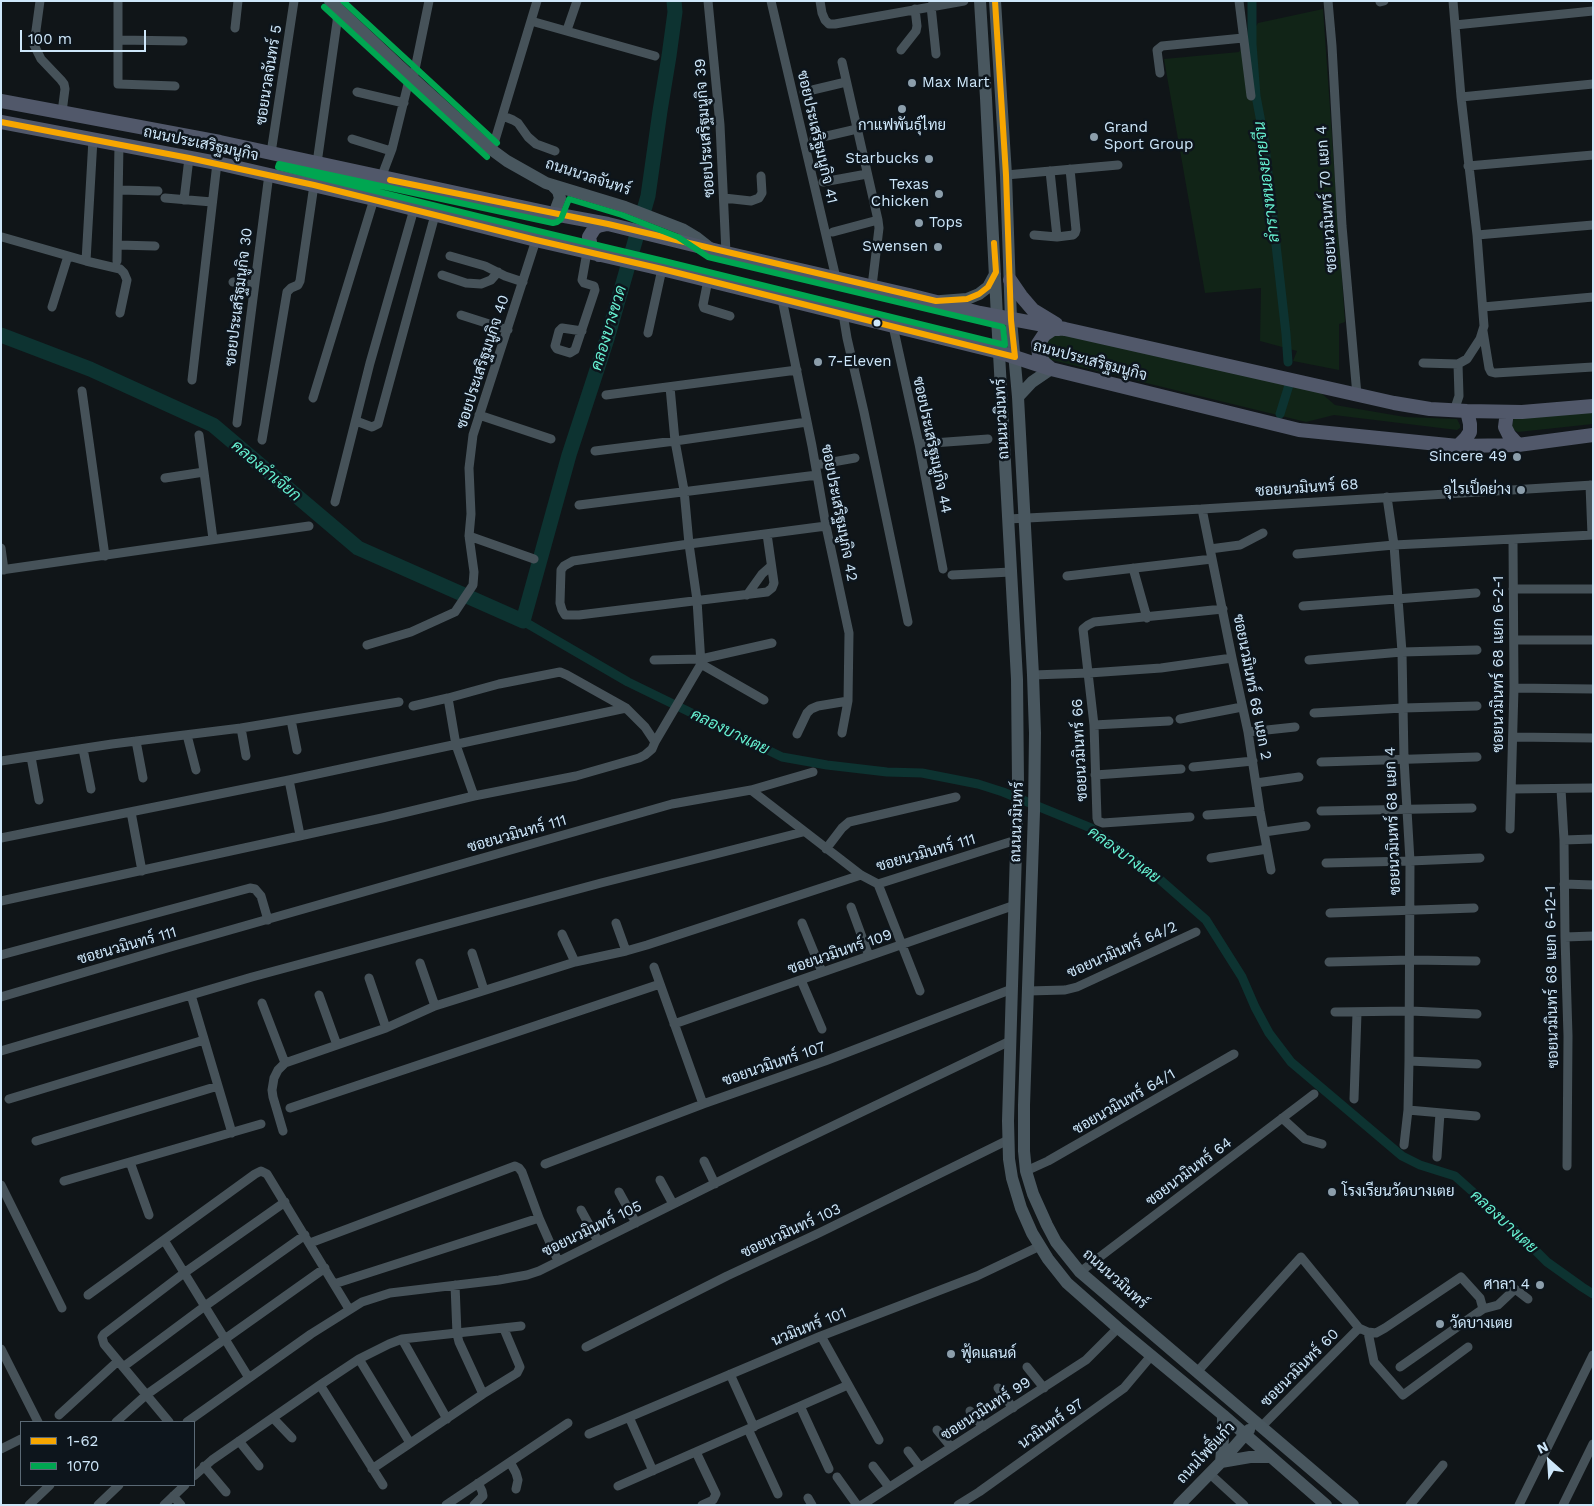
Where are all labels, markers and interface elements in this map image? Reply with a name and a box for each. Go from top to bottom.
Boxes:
scale bar [22,20,149,52]
street label: ซอยนวลจันทร์ 5 [252,24,286,126]
text: 100 m [28,30,72,48]
street label: ซอยประเสริฐมนูกิจ 39 [691,58,719,198]
street label: ซอยประเสริฐมนูกิจ 41 [793,69,841,205]
place label: Max Mart [922,74,989,92]
marker: Max Mart [906,77,918,89]
marker: กาแฟพันธุ์ไทย [896,103,908,115]
place label: กาแฟพันธุ์ไทย [858,117,946,135]
place label: Grand Sport Group [1104,119,1193,154]
water label: ลำรางหนองยายจีน [1250,120,1284,244]
street label: ถนนประเสริฐมนูกิจ [142,123,260,165]
street label: ซอยนวมินทร์ 70 แยก 4 [1313,125,1341,273]
marker: Grand Sport Group [1088,131,1100,143]
place label: Starbucks [845,150,919,168]
marker: Starbucks [923,153,935,165]
street label: ถนนนวลจันทร์ [543,155,633,199]
place label: Texas Chicken [871,176,929,211]
marker: Texas Chicken [933,188,945,200]
place label: Tops [929,214,963,232]
marker: Tops [913,217,925,229]
street label: ซอยประเสริฐมนูกิจ 30 [222,227,256,367]
place label: Swensen [862,238,928,256]
marker: Swensen [932,241,944,253]
water label: คลองบางขวด [587,283,631,373]
street label: ซอยประเสริฐมนูกิจ 40 [453,293,513,431]
unlabelled marker [872,318,882,328]
street label: ถนนประเสริฐมนูกิจ [1031,337,1149,385]
place label: 7-Eleven [828,353,892,371]
marker: 7-Eleven [812,356,824,368]
street label: ซอยประเสริฐมนูกิจ 44 [909,375,955,515]
street label: ถนนนวมินทร์ [991,378,1013,460]
water label: คลองลำเจียก [227,436,305,506]
street label: ซอยประเสริฐมนูกิจ 42 [817,443,861,583]
place label: Sincere 49 [1429,448,1507,466]
marker: Sincere 49 [1511,451,1523,463]
street label: ซอยนวมินทร์ 68 [1255,475,1359,501]
place label: อุไรเป็ดย่าง [1443,481,1511,499]
marker: อุไรเป็ดย่าง [1515,484,1527,496]
street label: ซอยนวมินทร์ 68 แยก 6-2-1 [1490,576,1508,752]
street label: ซอยนวมินทร์ 68 แยก 2 [1229,613,1275,761]
street label: ซอยนวมินทร์ 66 [1068,698,1092,802]
water label: คลองบางเตย [688,705,772,759]
street label: ซอยนวมินทร์ 68 แยก 4 [1381,746,1405,896]
street label: ถนนนวมินทร์ [1007,781,1027,863]
street label: ซอยนวมินทร์ 111 [465,811,569,857]
water label: คลองบางเตย [1084,822,1164,888]
street label: ซอยนวมินทร์ 111 [874,830,978,876]
street label: ซอยนวมินทร์ 68 แยก 6-12-1 [1541,886,1563,1068]
street label: ซอยนวมินทร์ 64/2 [1064,918,1180,982]
street label: ซอยนวมินทร์ 111 [75,923,179,969]
street label: ซอยนวมินทร์ 109 [785,926,895,978]
street label: ซอยนวมินทร์ 107 [720,1038,828,1090]
street label: ซอยนวมินทร์ 64/1 [1069,1065,1179,1139]
street label: ซอยนวมินทร์ 64 [1142,1134,1236,1210]
place label: โรงเรียนวัดบางเตย [1342,1183,1454,1201]
marker: โรงเรียนวัดบางเตย [1326,1186,1338,1198]
water label: คลองบางเตย [1466,1186,1542,1258]
street label: ซอยนวมินทร์ 105 [539,1197,645,1261]
street label: ซอยนวมินทร์ 103 [738,1200,844,1262]
street label: ถนนนวมินทร์ [1079,1245,1151,1313]
place label: ศาลา 4 [1483,1276,1530,1294]
marker: ศาลา 4 [1534,1279,1546,1291]
street label: นวมินทร์ 101 [769,1304,849,1350]
place label: วัดบางเตย [1450,1315,1513,1333]
marker: วัดบางเตย [1434,1318,1446,1330]
street label: ซอยนวมินทร์ 60 [1257,1325,1343,1411]
place label: ฟู้ดแลนด์ [961,1345,1016,1363]
marker: ฟู้ดแลนด์ [945,1348,957,1360]
street label: ซอยนวมินทร์ 99 [938,1373,1034,1445]
street label: นวมินทร์ 97 [1015,1395,1087,1453]
street label: ถนนโพธิ์แก้ว [1173,1419,1239,1487]
legend [20,1421,195,1486]
text: 1-62 [67,1432,98,1450]
north arrow [1524,1436,1574,1486]
text: N [1534,1438,1551,1457]
text: 1070 [67,1457,99,1475]

